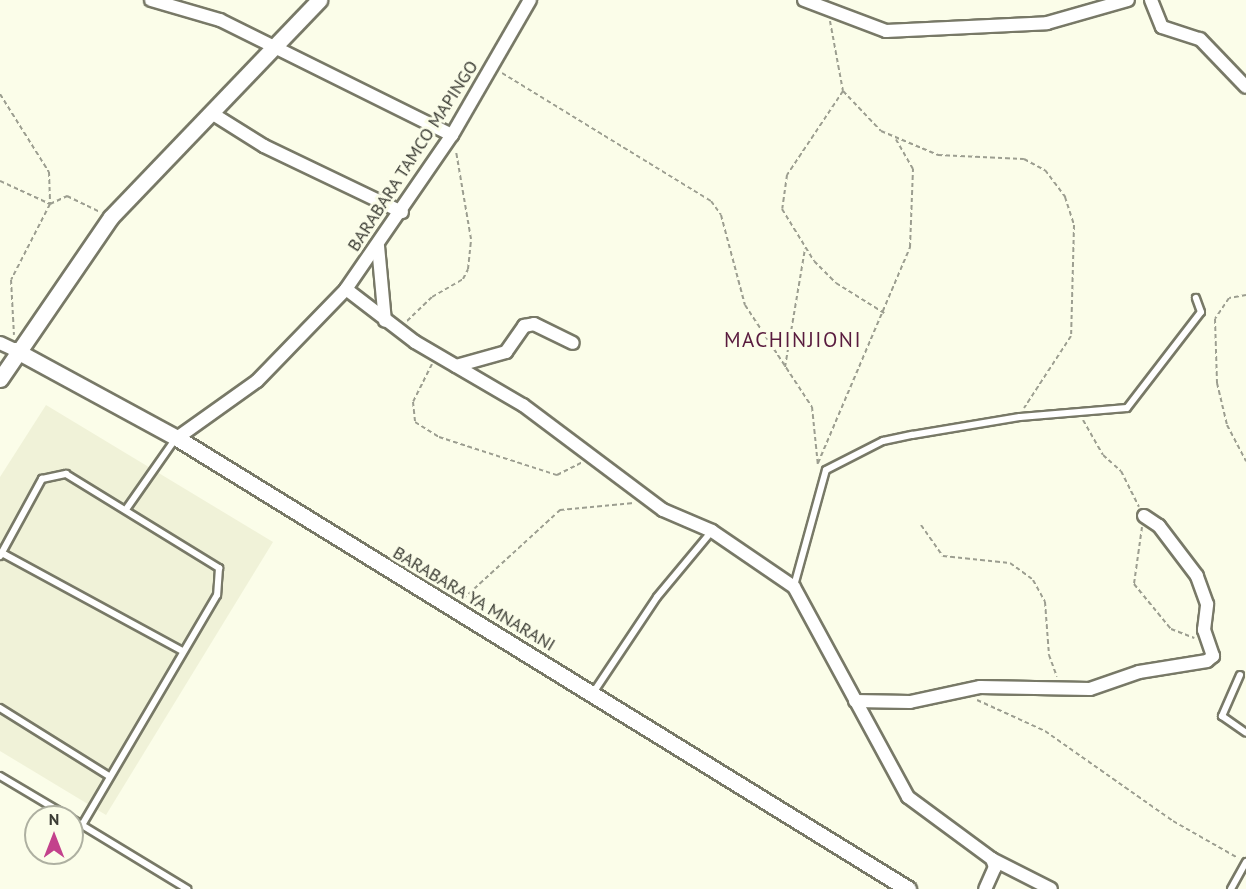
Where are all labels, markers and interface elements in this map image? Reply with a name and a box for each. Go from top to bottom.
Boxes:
street label: BARABARA TAMCO MAPINGO [343,56,483,256]
district label: MACHINJIONI [724,327,862,353]
street label: BARABARA YA MNARANI [388,541,560,657]
north arrow [24,805,84,865]
text: N [49,809,59,829]

